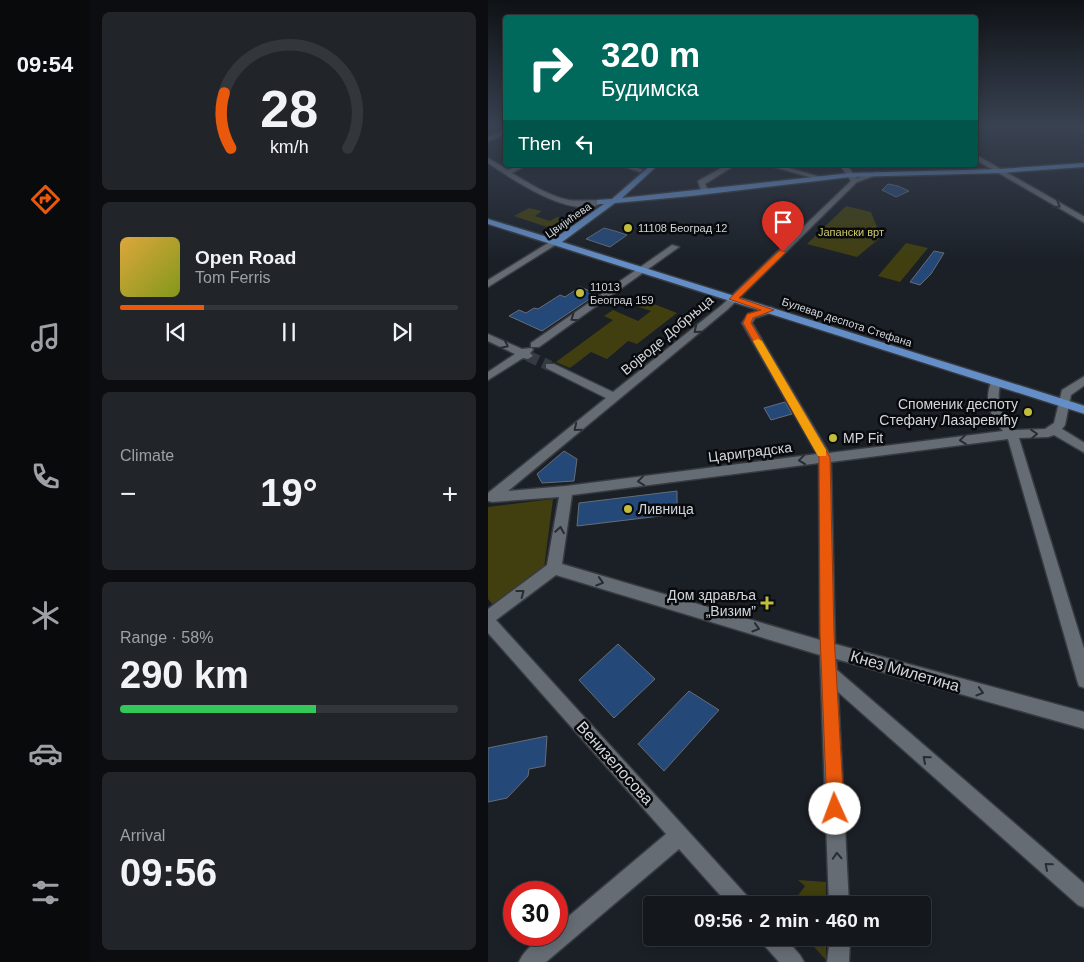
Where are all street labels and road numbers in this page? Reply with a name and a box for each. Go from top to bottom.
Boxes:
street label: Цвијићева [543,199,594,240]
street label: Војводе Добрњца [618,292,716,378]
street label: Булевар деспота Стефана [780,295,914,349]
street label: Цариградска [707,439,793,465]
street label: Кнез Милетина [849,647,961,695]
street label: Венизелосова [573,718,657,808]

